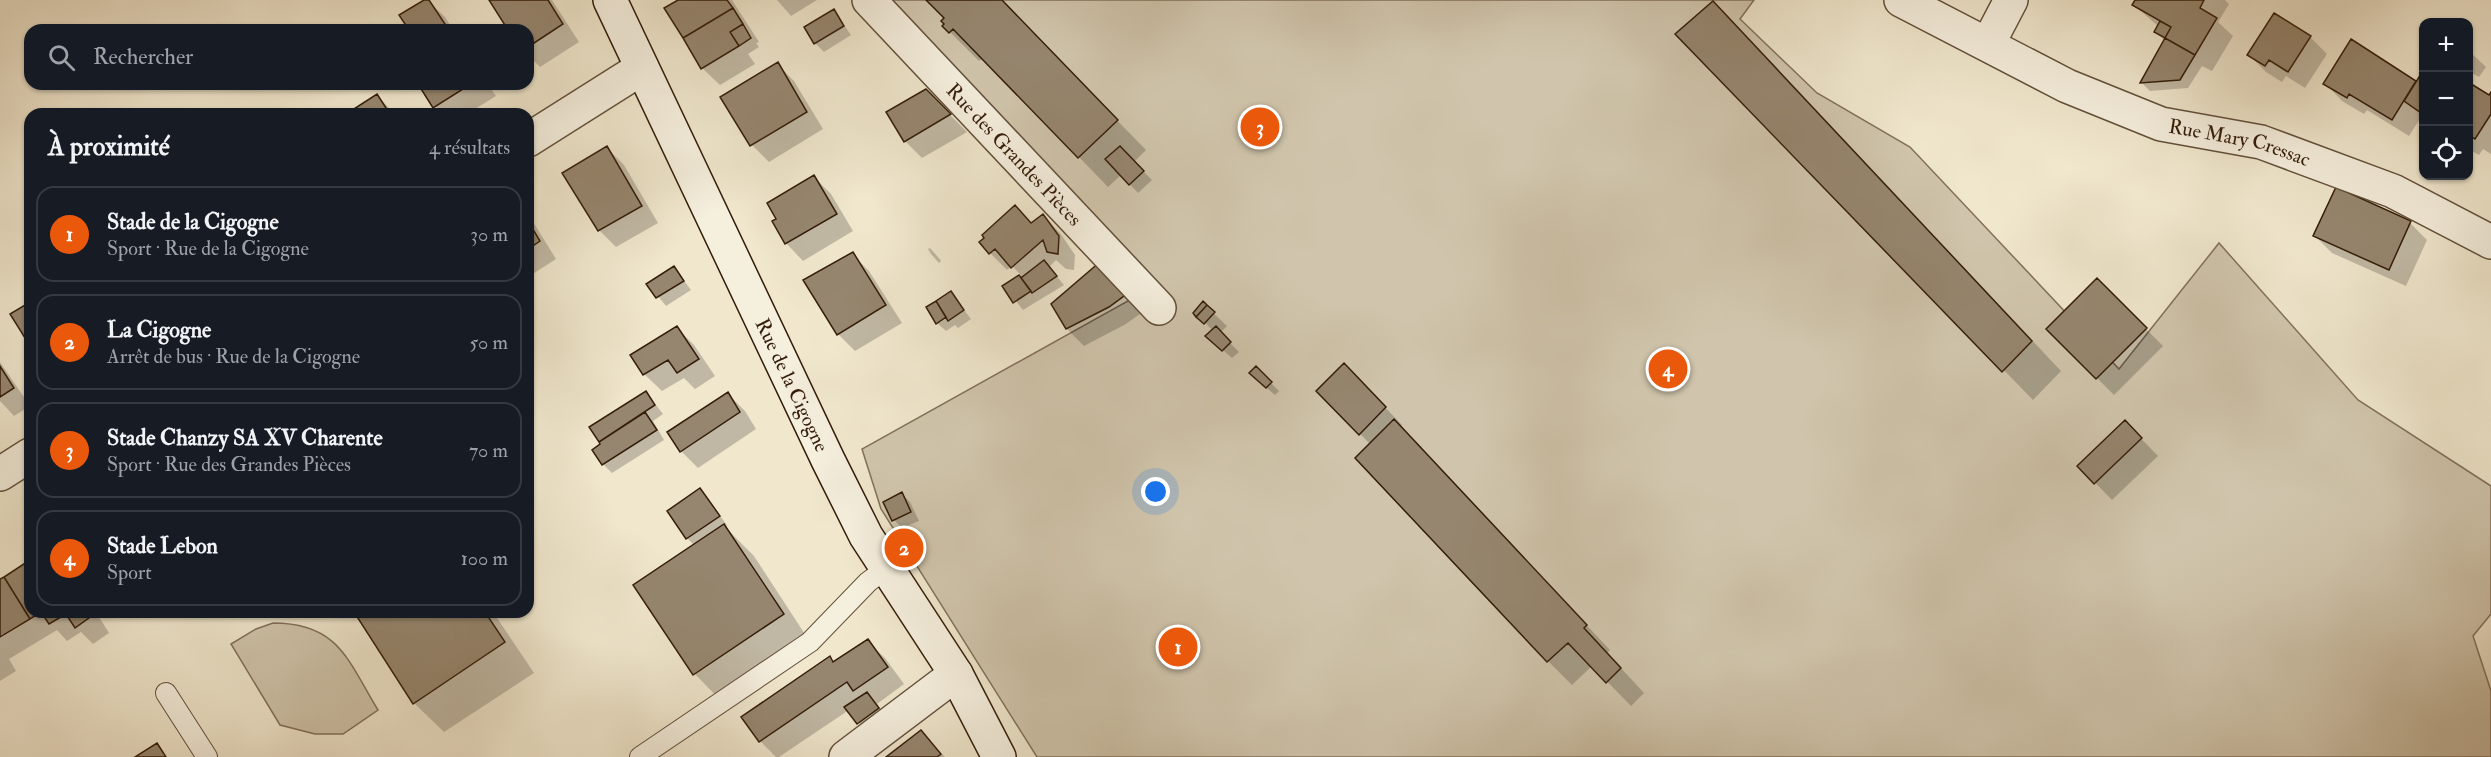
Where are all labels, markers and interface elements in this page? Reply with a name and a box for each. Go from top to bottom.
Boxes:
map controls [2419,18,2473,180]
button: + [2419,18,2473,72]
search box [24,24,534,90]
icon: search [45,41,78,74]
text: Rechercher [93,43,193,71]
button: − [2419,72,2473,126]
street label: Rue des Grandes Pièces [941,78,1087,231]
pin: 3 [1240,104,1280,150]
street label: Rue Mary Cressac [2167,114,2314,172]
button: locate [2419,126,2473,180]
text: À proximité [48,131,170,163]
text: 4 résultats [429,135,510,160]
text: Stade de la Cigogne [107,208,279,236]
text: 1 [66,222,73,247]
text: 30 m [470,222,508,247]
text: Sport · Rue de la Cigogne [107,236,309,261]
street label: Rue de la Cigogne [750,314,834,456]
text: La Cigogne [107,316,211,344]
text: 2 [64,330,75,355]
text: 50 m [469,330,508,355]
text: Arrêt de bus · Rue de la Cigogne [107,344,360,369]
pin: 4 [1648,346,1688,392]
text: Stade Chanzy SA XV Charente [107,424,383,452]
text: 3 [66,438,73,463]
text: 70 m [469,438,508,463]
text: Sport · Rue des Grandes Pièces [107,452,351,477]
your location [1141,477,1170,506]
pin: 2 [884,526,924,570]
text: Stade Lebon [107,532,218,560]
text: 4 [64,546,75,571]
text: 100 m [461,546,508,571]
text: Sport [107,560,152,585]
pin: 1 [1158,624,1198,670]

